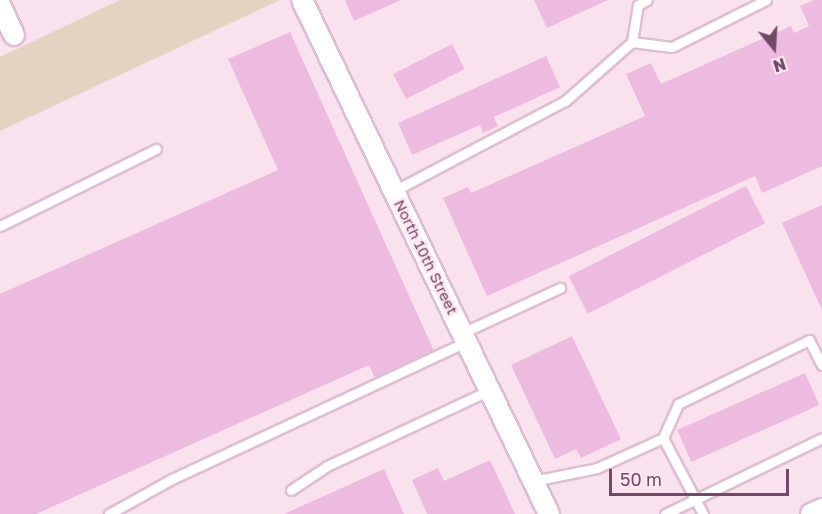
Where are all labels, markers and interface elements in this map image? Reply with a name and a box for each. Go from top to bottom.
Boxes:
north arrow [744,18,804,78]
text: N [771,54,788,77]
street label: North 10th Street [390,197,462,317]
scale bar [612,457,792,495]
text: 50 m [620,468,662,490]

